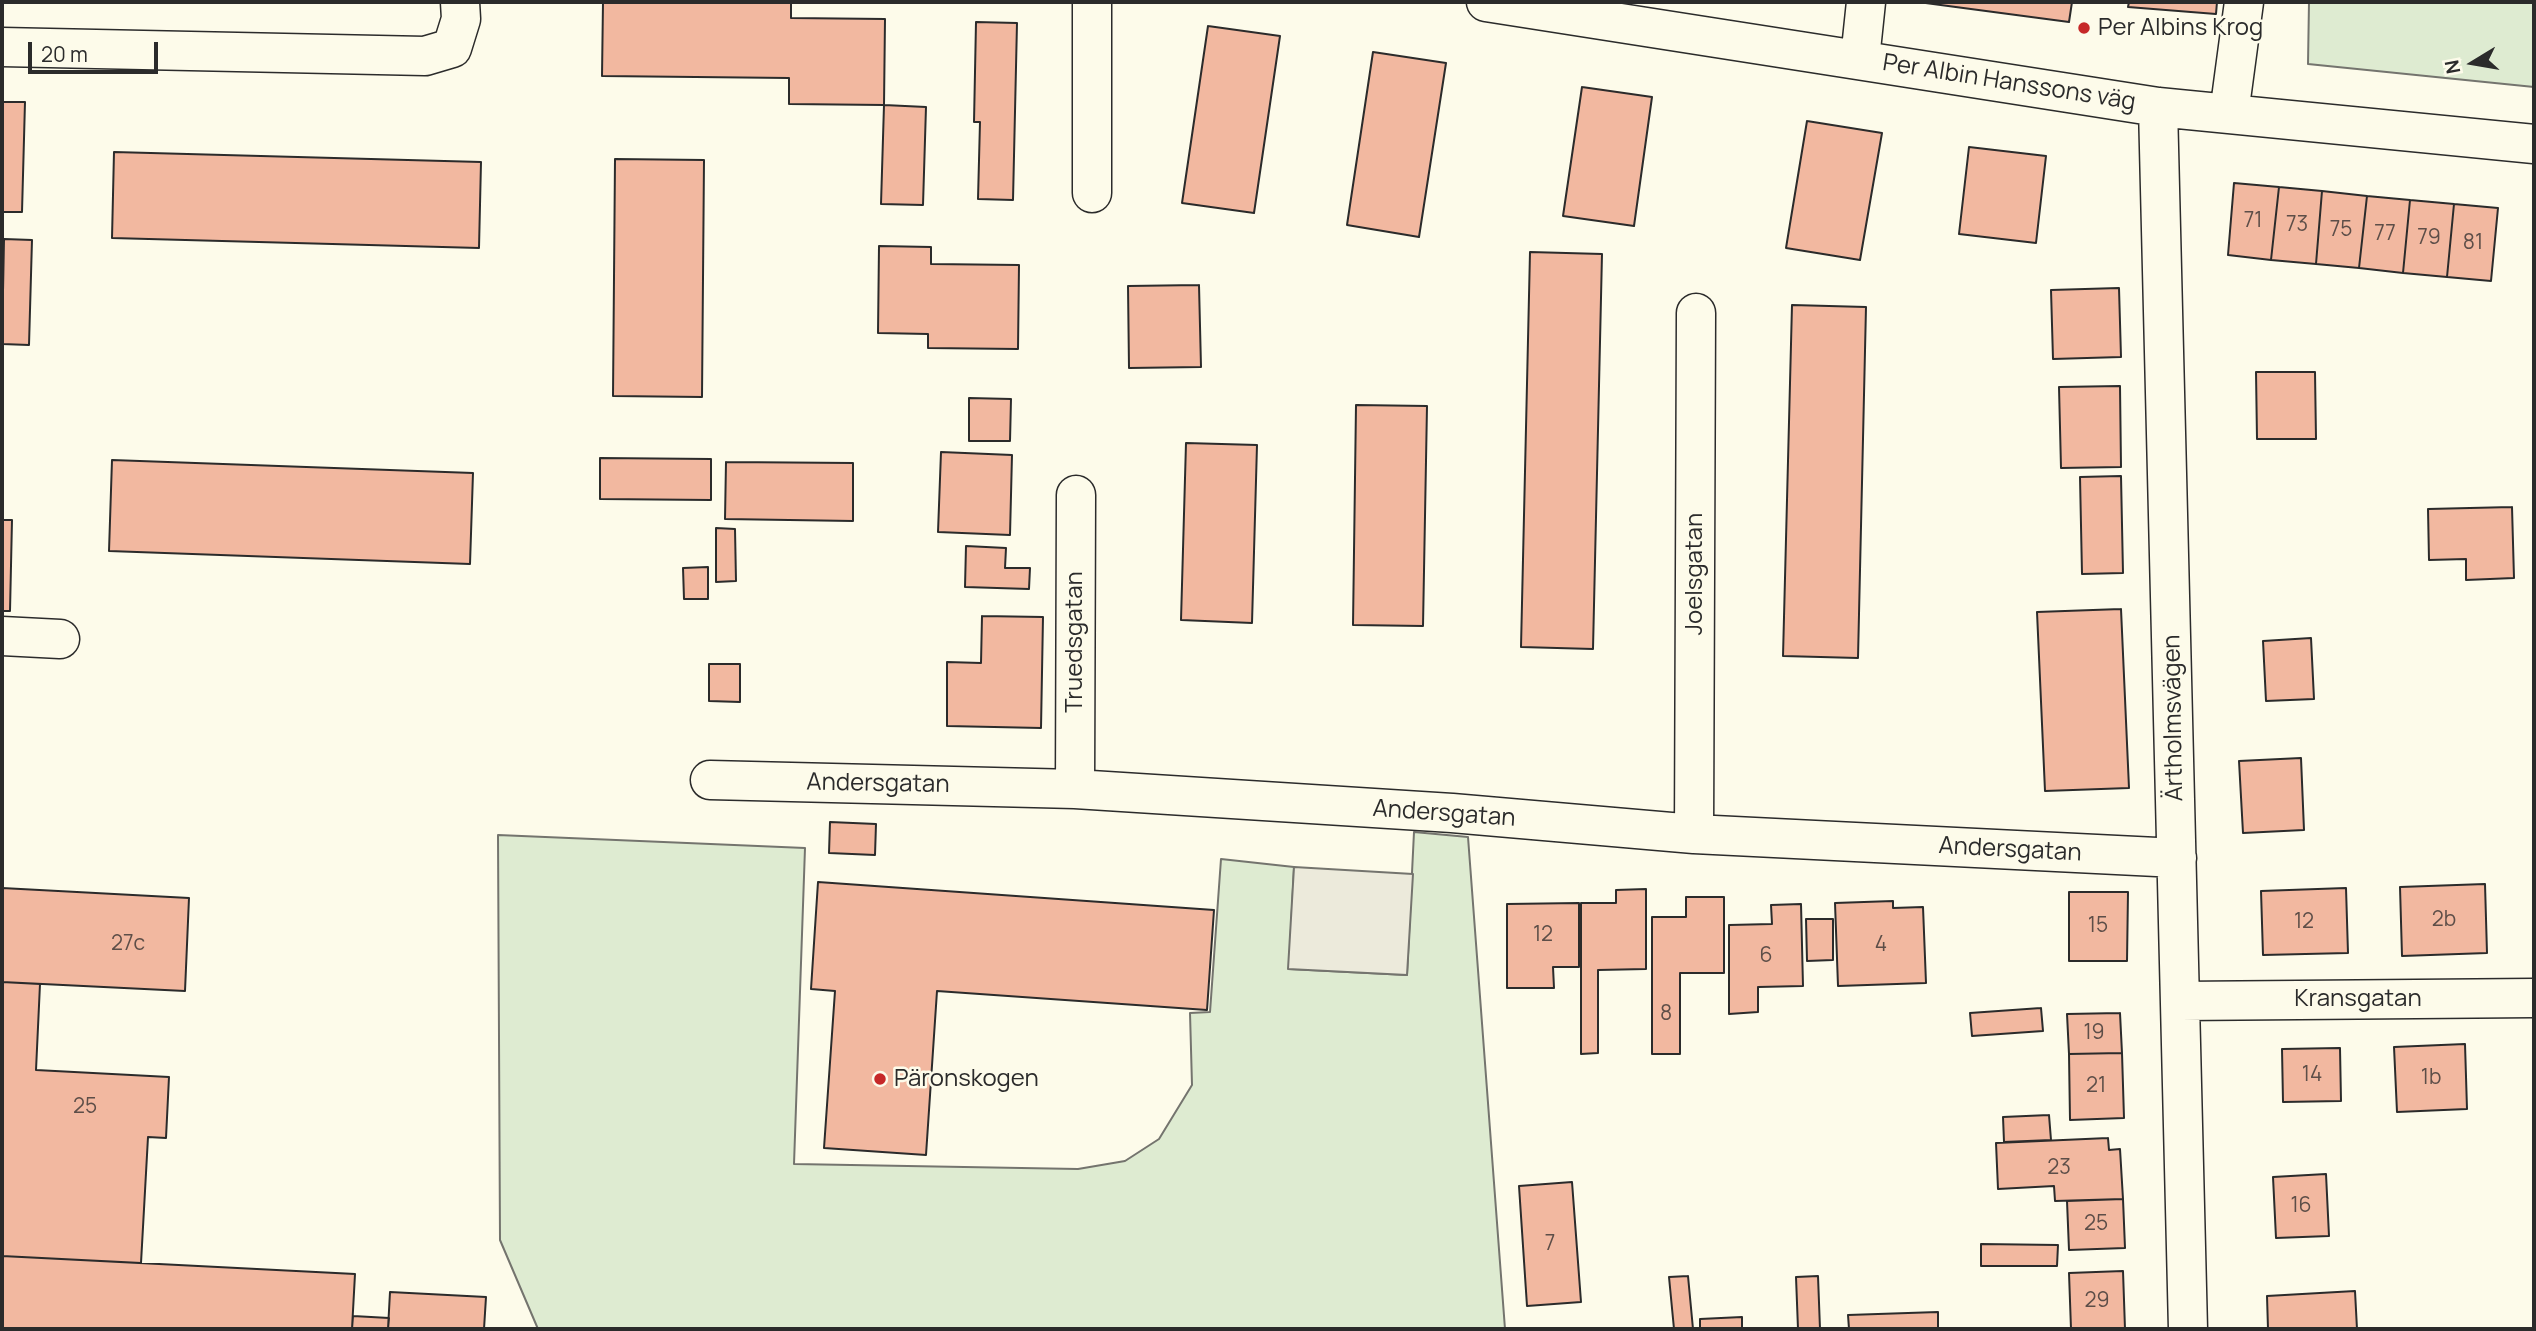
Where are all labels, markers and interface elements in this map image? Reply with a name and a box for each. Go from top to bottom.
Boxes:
place label: Per Albins Krog [2098,14,2263,42]
marker: Per Albins Krog [2076,20,2092,36]
scale bar [32,28,161,72]
north arrow [2438,28,2508,98]
text: 20 m [41,40,88,68]
street label: Per Albin Hanssons väg [1880,49,2138,117]
text: N [2438,58,2466,76]
house number: 71 [2244,208,2262,234]
house number: 73 [2286,212,2308,238]
house number: 75 [2330,217,2352,243]
house number: 77 [2374,221,2396,247]
house number: 79 [2417,225,2441,251]
house number: 81 [2463,230,2483,256]
street label: Joelsgatan [1681,513,1709,635]
street label: Truedsgatan [1061,571,1089,713]
street label: Ärtholmsvägen [2158,634,2190,802]
street label: Andersgatan [806,768,950,800]
street label: Andersgatan [1372,795,1516,833]
street label: Andersgatan [1938,832,2082,868]
house number: 2b [2432,907,2456,933]
house number: 12 [2294,909,2314,935]
house number: 15 [2088,913,2108,939]
house number: 12 [1533,922,1553,948]
house number: 27c [111,931,145,957]
house number: 4 [1875,932,1887,958]
house number: 6 [1759,943,1773,969]
street label: Kransgatan [2294,985,2422,1013]
house number: 8 [1660,1001,1672,1027]
house number: 19 [2083,1020,2105,1046]
house number: 14 [2302,1062,2322,1088]
place label: Päronskogen [894,1065,1039,1093]
house number: 1b [2421,1065,2441,1091]
marker: Päronskogen [872,1071,888,1087]
house number: 21 [2086,1073,2106,1099]
house number: 25 [73,1094,97,1120]
house number: 23 [2047,1155,2071,1181]
house number: 16 [2290,1193,2312,1219]
house number: 25 [2084,1211,2108,1237]
house number: 7 [1545,1231,1555,1257]
house number: 29 [2084,1288,2110,1314]

